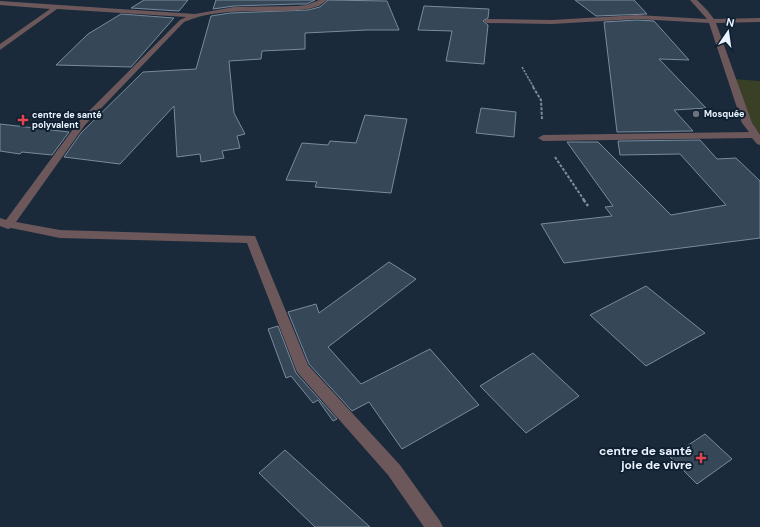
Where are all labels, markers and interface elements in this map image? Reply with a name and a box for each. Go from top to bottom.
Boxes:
north arrow [708,12,748,52]
text: N [725,15,736,30]
place label: Mosquée [704,108,745,120]
place label: centre de santé polyvalent [32,109,102,131]
marker: Mosquée [691,109,701,119]
marker: centre de santé polyvalent [17,114,29,126]
place label: centre de santé joie de vivre [599,443,692,473]
marker: centre de santé joie de vivre [695,452,707,464]

